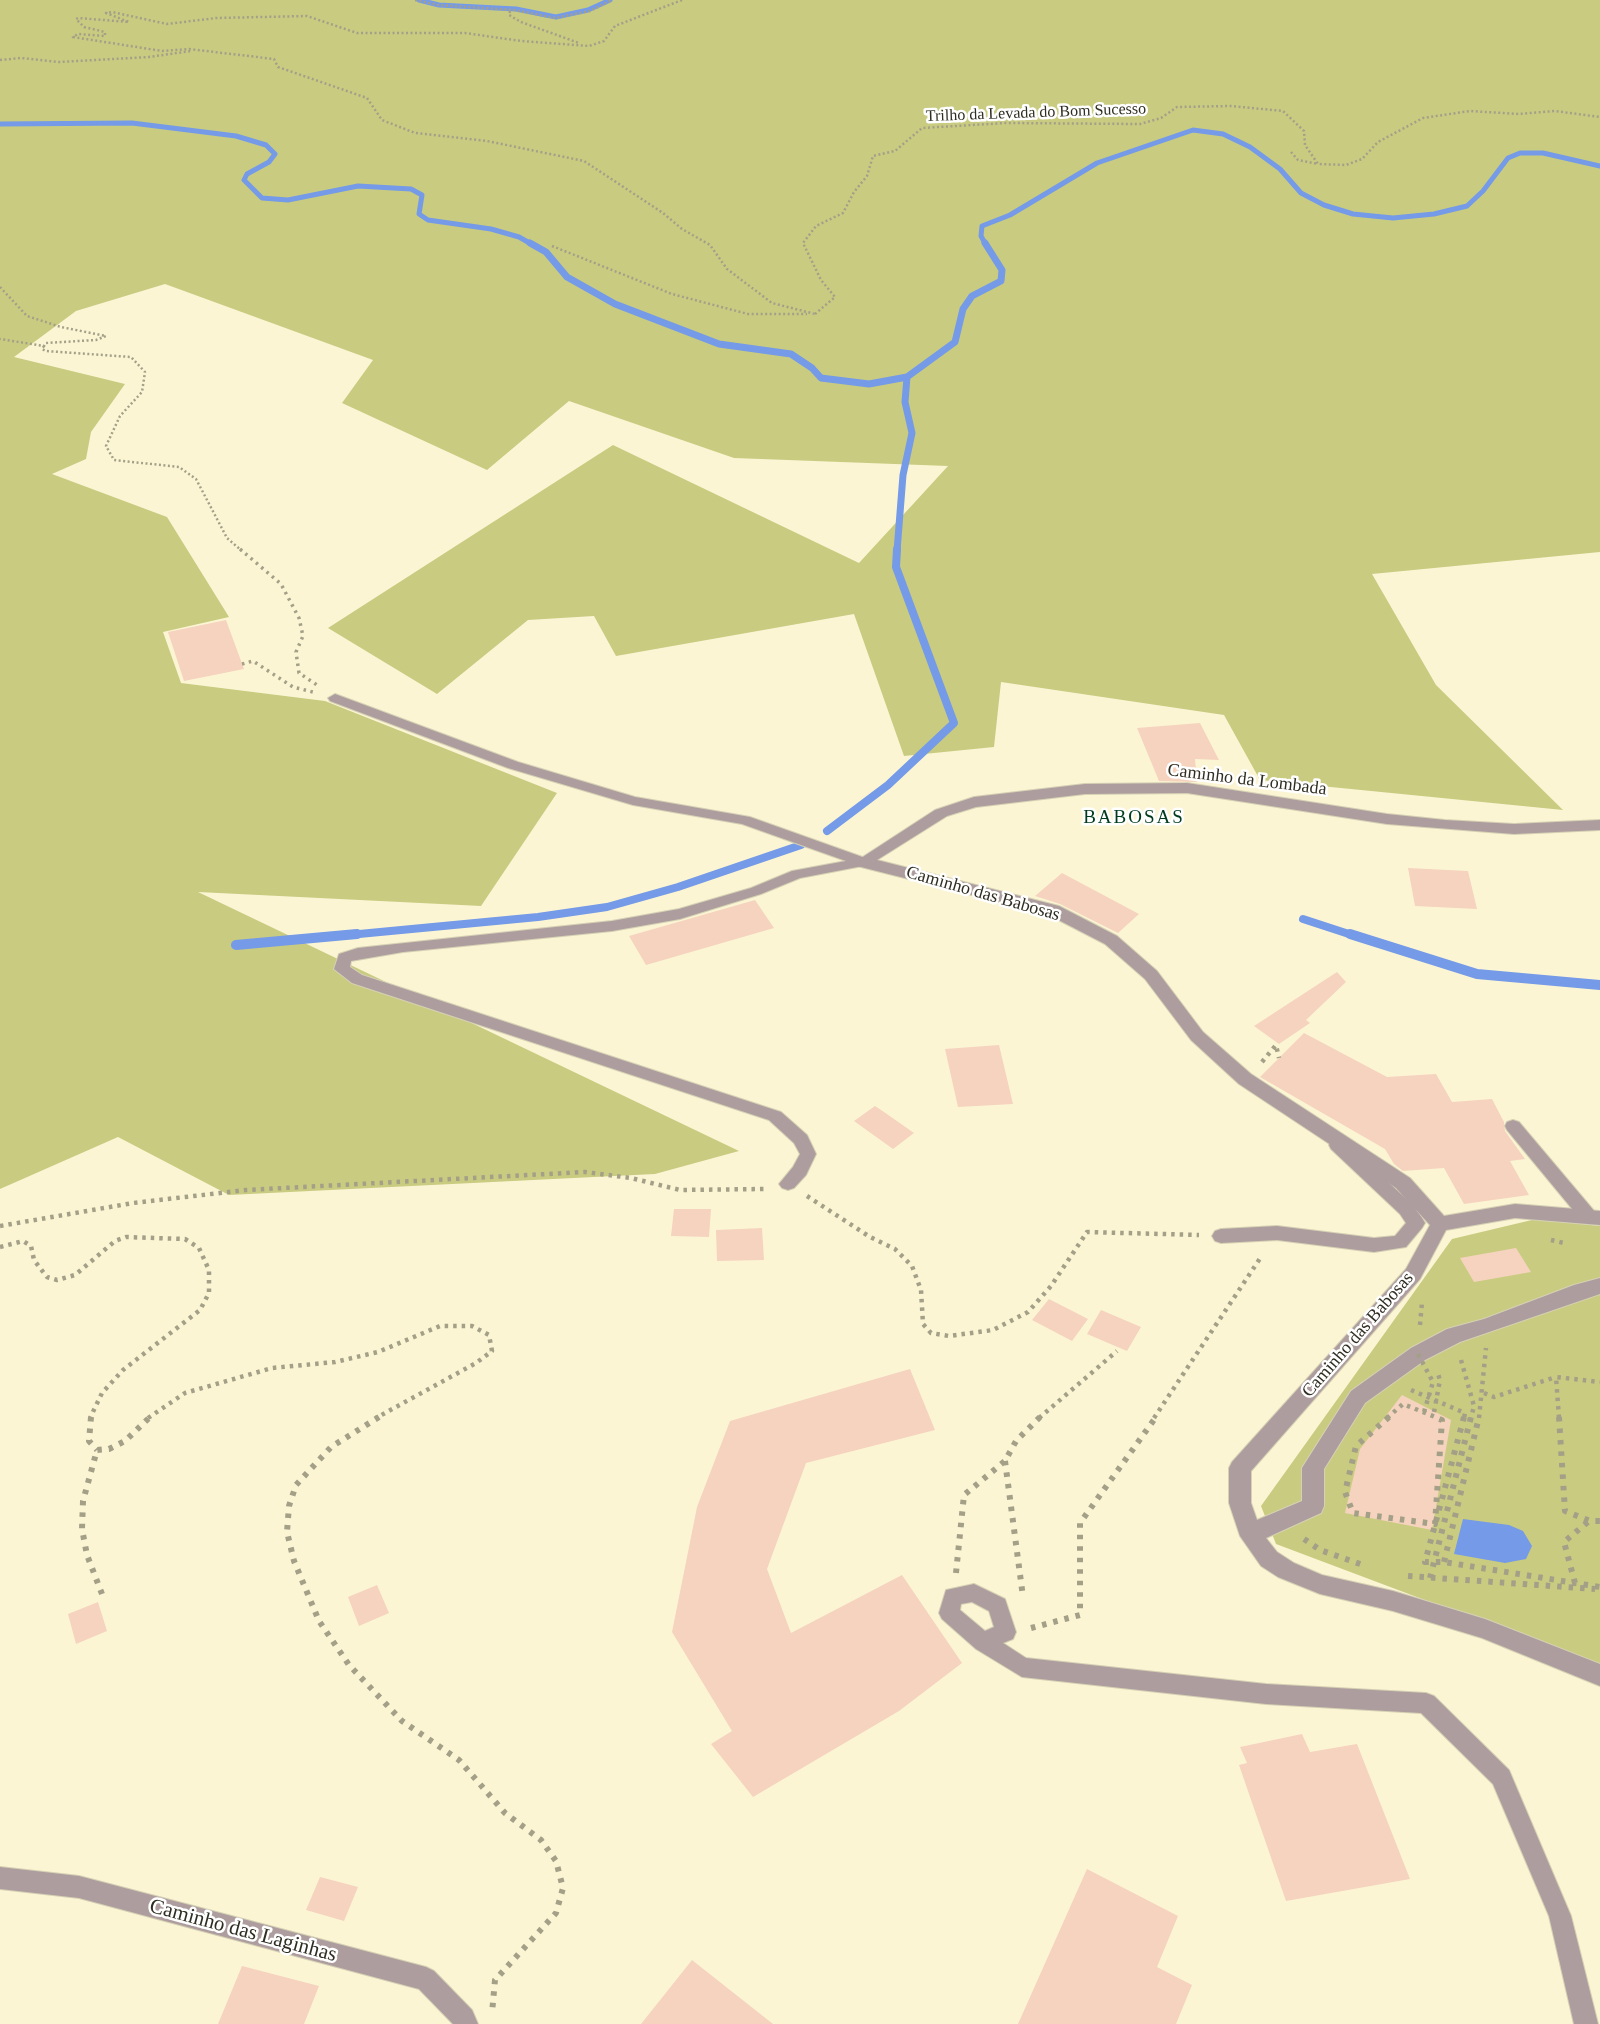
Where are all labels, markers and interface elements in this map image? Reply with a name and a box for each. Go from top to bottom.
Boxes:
street label: Trilho da Levada do Bom Sucesso [926,100,1146,126]
street label: Caminho da Lombada [1166,760,1328,800]
district label: BABOSAS [1084,807,1184,829]
street label: Caminho das Babosas [904,862,1062,926]
street label: Caminho das Babosas [1298,1268,1418,1402]
street label: Caminho das Laginhas [147,1894,339,1968]

